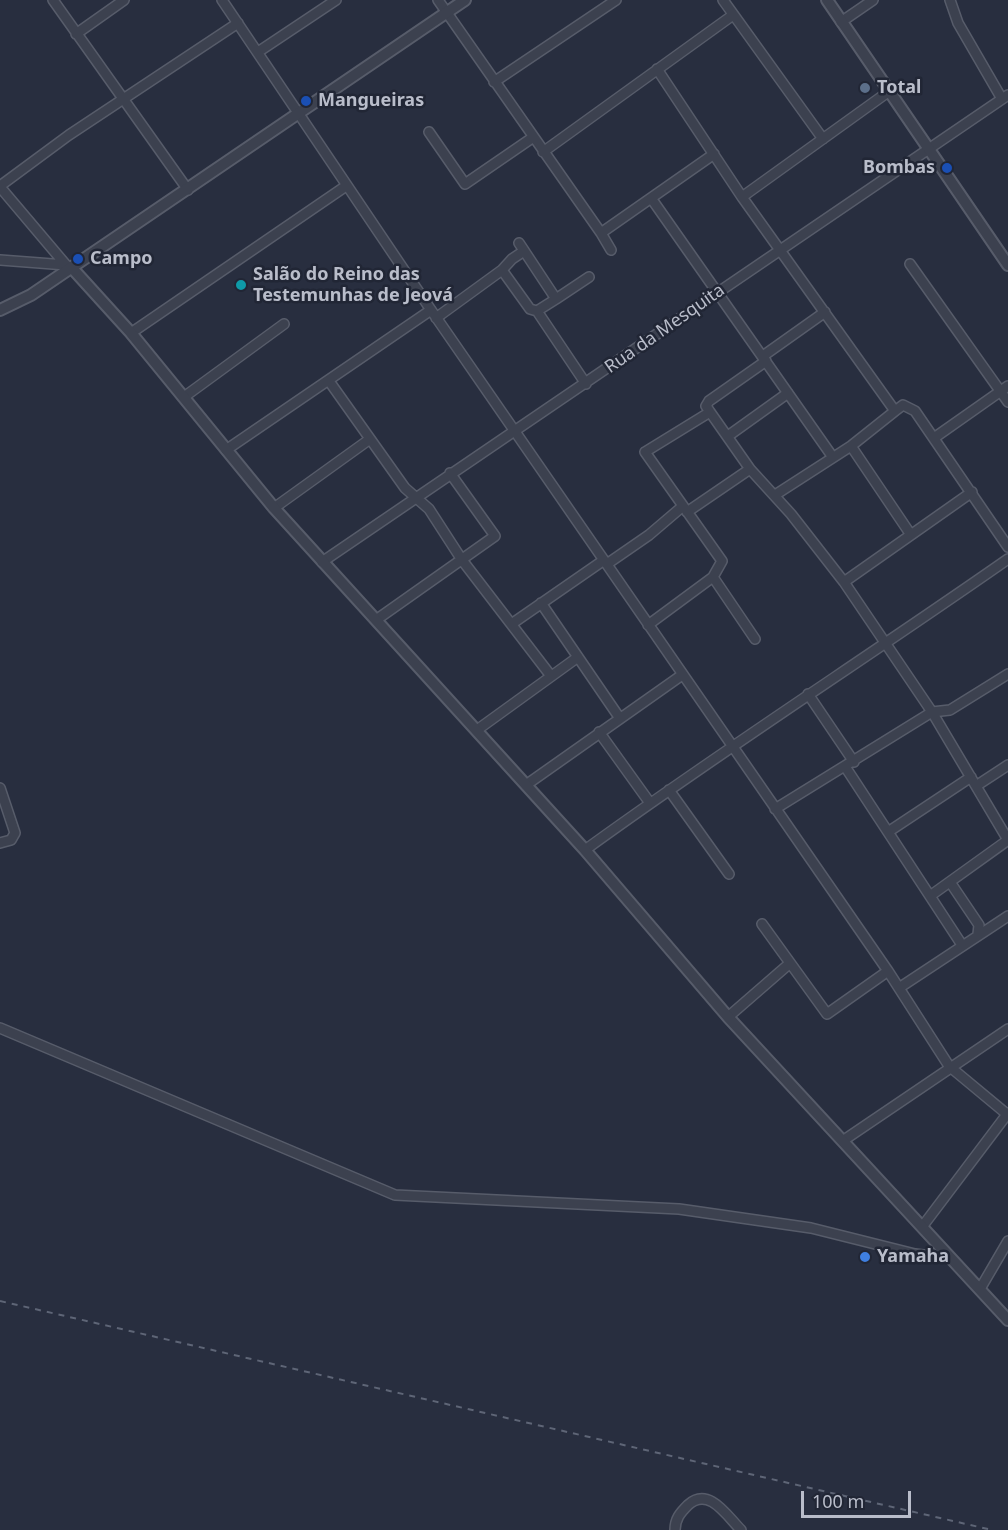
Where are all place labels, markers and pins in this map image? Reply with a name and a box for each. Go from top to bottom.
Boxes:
place label: Total [877,77,921,99]
marker: Total [858,81,872,95]
place label: Mangueiras [318,90,424,112]
marker: Mangueiras [299,94,313,108]
place label: Bombas [863,157,935,179]
marker: Bombas [940,161,954,175]
place label: Campo [90,248,153,270]
marker: Campo [71,252,85,266]
place label: Salão do Reino das Testemunhas de Jeová [253,264,453,306]
marker: Salão do Reino das Testemunhas de Jeová [234,278,248,292]
place label: Yamaha [877,1246,949,1268]
marker: Yamaha [858,1250,872,1264]

